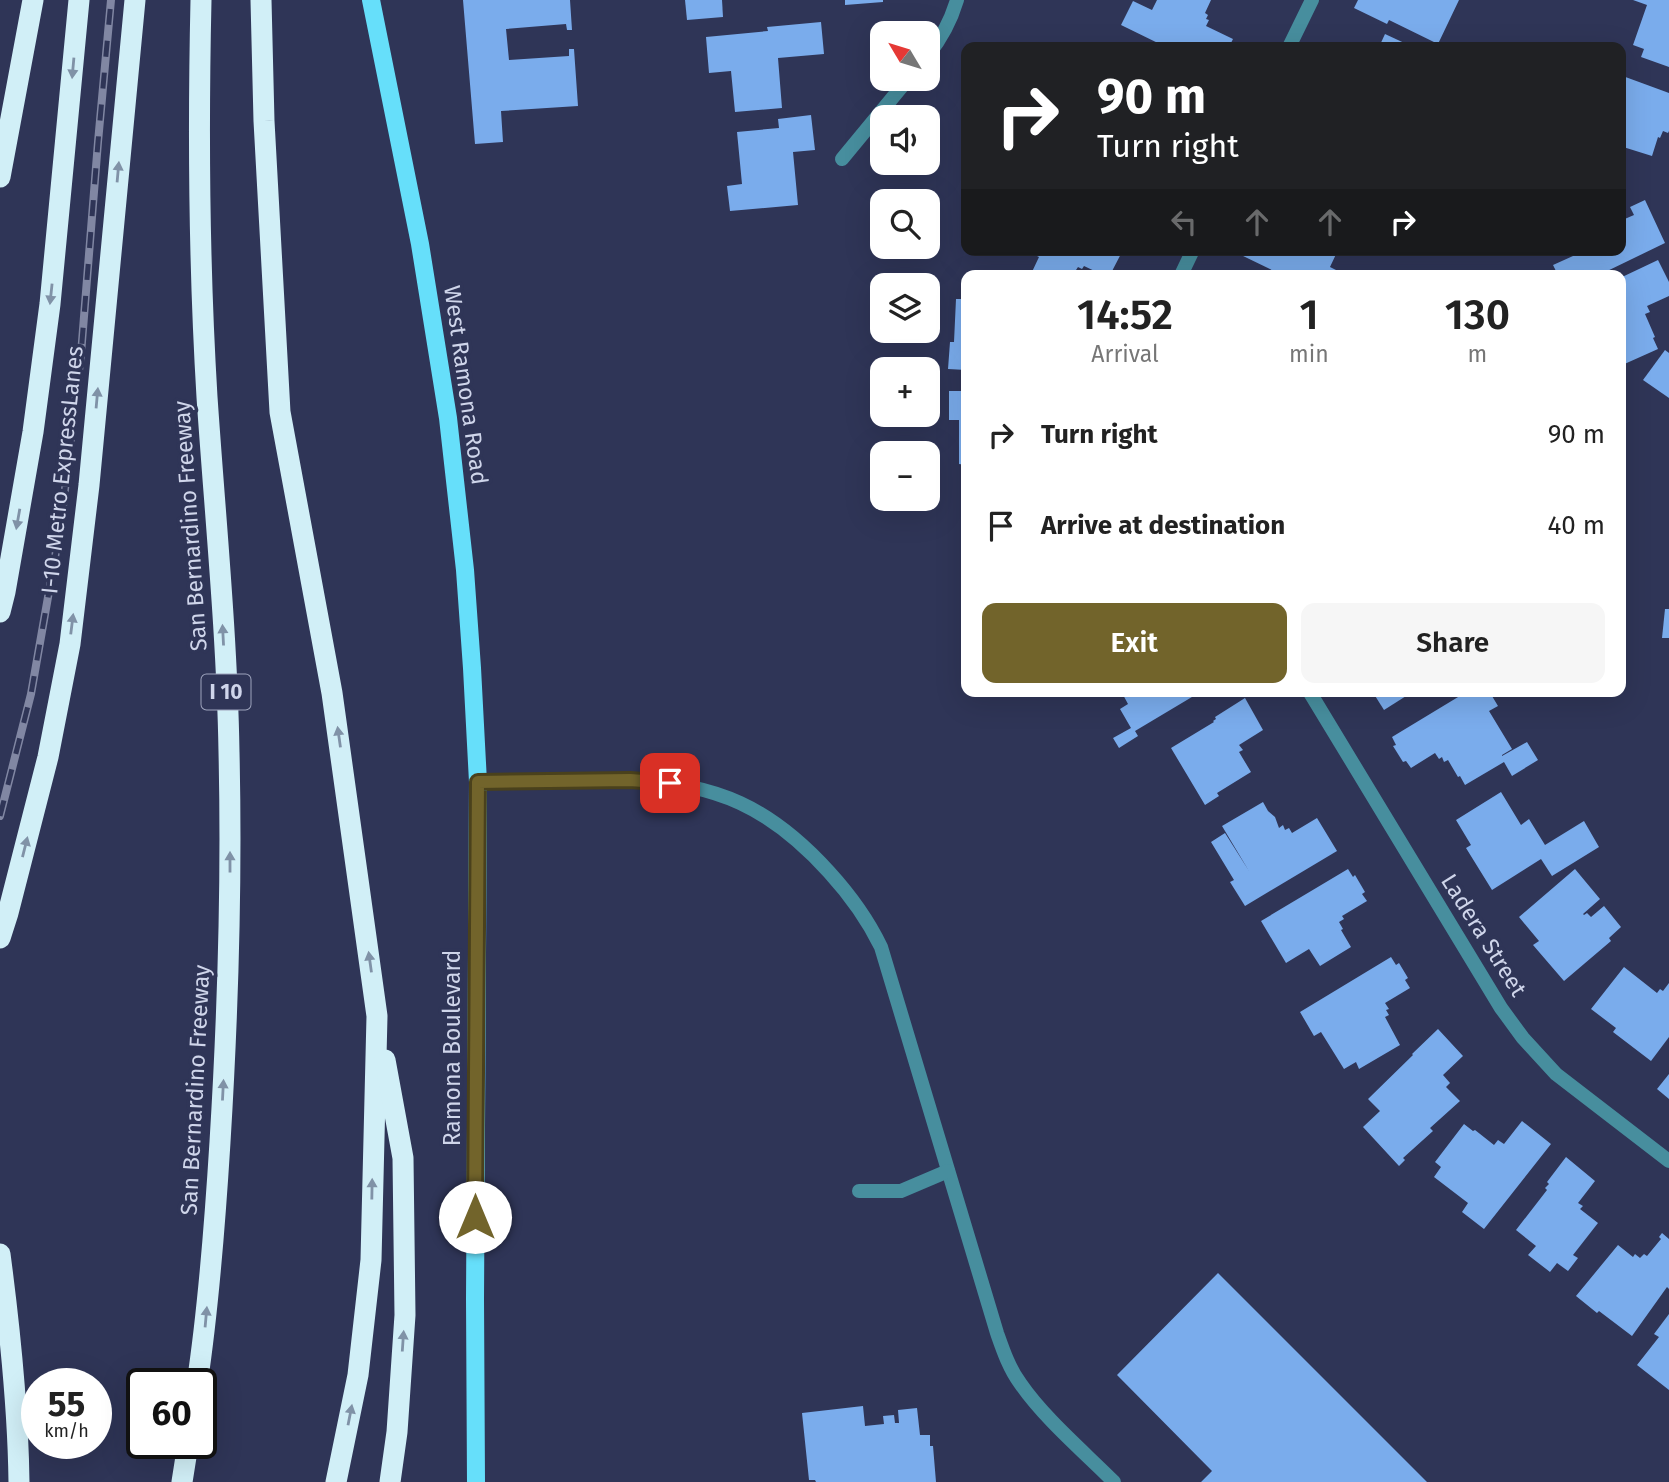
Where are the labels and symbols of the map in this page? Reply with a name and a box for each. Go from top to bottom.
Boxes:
north arrow [870,21,940,91]
one-way arrow [67,57,78,79]
one-way arrow [113,160,124,182]
one-way arrow [45,284,56,306]
street label: West Ramona Road [438,284,494,486]
street label: I-10 Metro ExpressLanes [35,345,89,595]
one-way arrow [92,387,103,409]
street label: San Bernardino Freeway [167,399,213,652]
one-way arrow [12,509,23,531]
one-way arrow [67,613,78,635]
one-way arrow [217,624,228,646]
road number: I 10 [202,674,250,710]
one-way arrow [333,726,344,748]
pin [640,753,700,813]
one-way arrow [20,835,31,857]
one-way arrow [224,851,236,873]
street label: Ladera Street [1435,869,1533,1002]
street label: Ramona Boulevard [438,950,466,1146]
one-way arrow [364,951,375,973]
street label: San Bernardino Freeway [174,963,216,1216]
one-way arrow [218,1079,229,1101]
one-way arrow [366,1178,378,1200]
position arrow [438,1180,512,1254]
one-way arrow [201,1305,212,1327]
one-way arrow [398,1330,409,1352]
speed limit sign: 60 [126,1368,217,1459]
one-way arrow [345,1404,356,1426]

